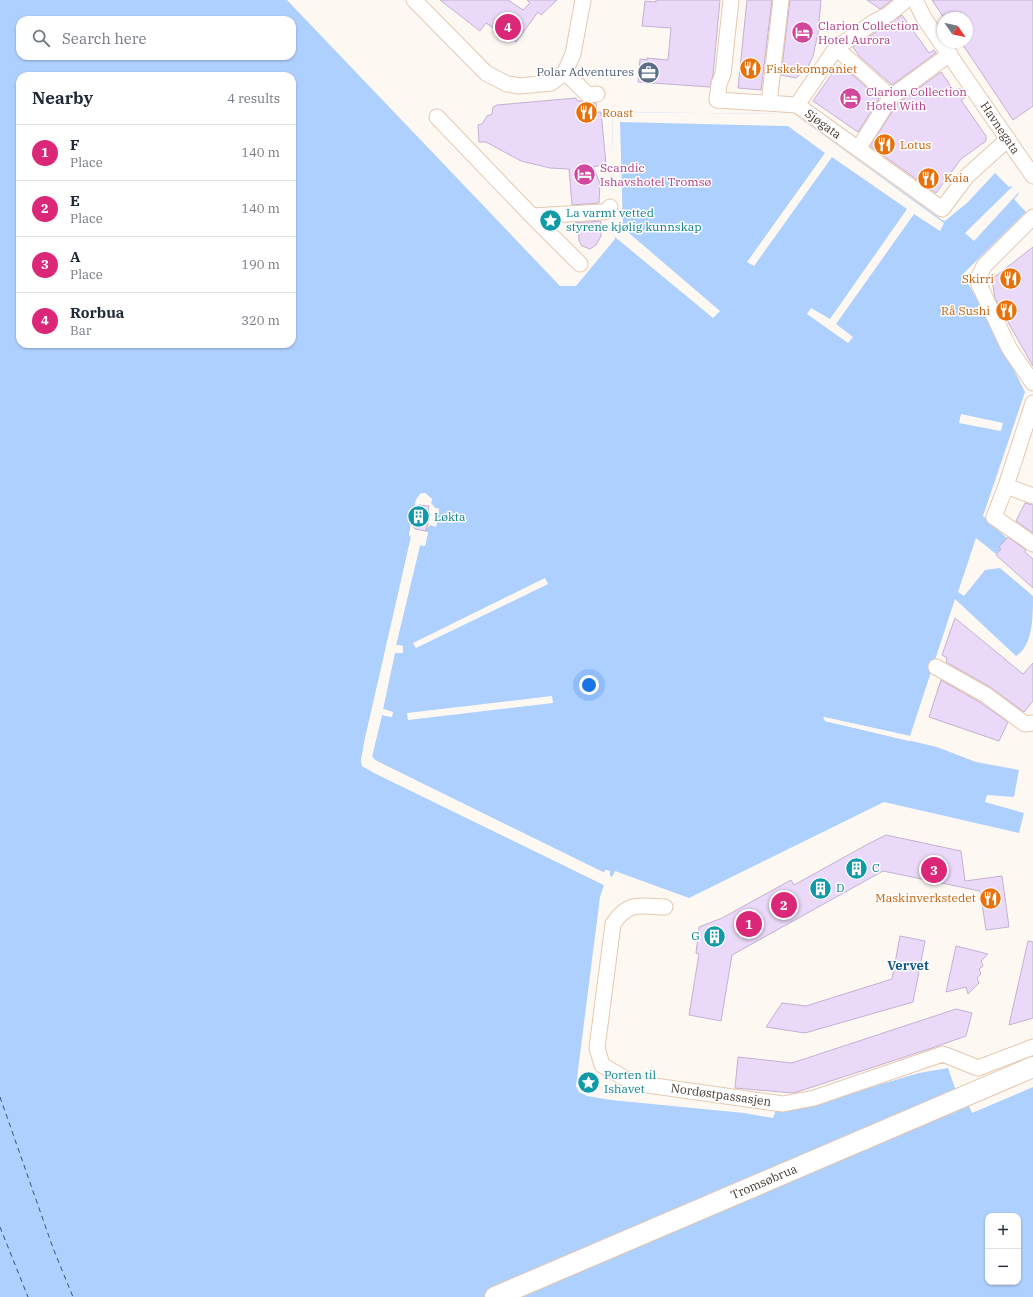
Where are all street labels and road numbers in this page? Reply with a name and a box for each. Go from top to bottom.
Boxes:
street label: Havnegata [977,99,1024,157]
street label: Sjøgata [802,105,845,142]
street label: Nordøstpassasjen [670,1080,773,1109]
street label: Tromsøbrua [728,1161,800,1202]

